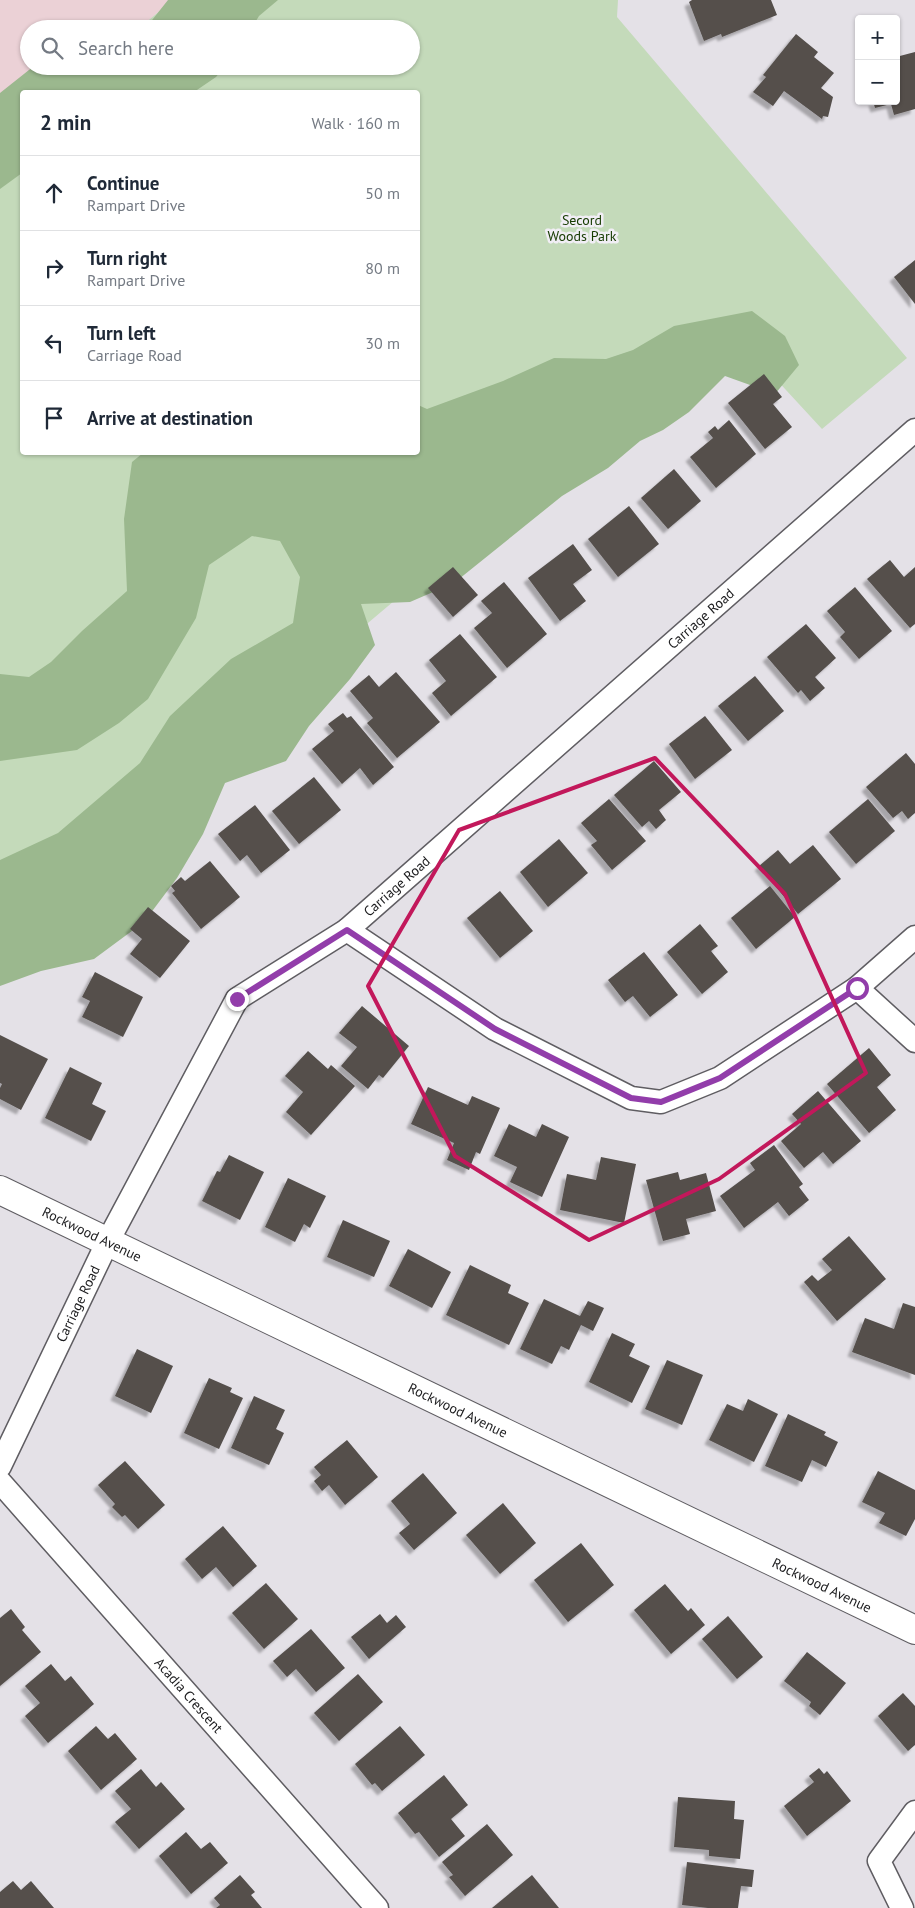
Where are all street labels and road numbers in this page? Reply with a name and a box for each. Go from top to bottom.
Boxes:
street label: Carriage Road [664,584,738,653]
street label: Carriage Road [360,852,434,920]
street label: Rockwood Avenue [39,1203,145,1266]
street label: Carriage Road [52,1262,104,1345]
street label: Rockwood Avenue [405,1379,510,1442]
street label: Rockwood Avenue [769,1554,874,1617]
street label: Acadia Crescent [151,1654,227,1737]

